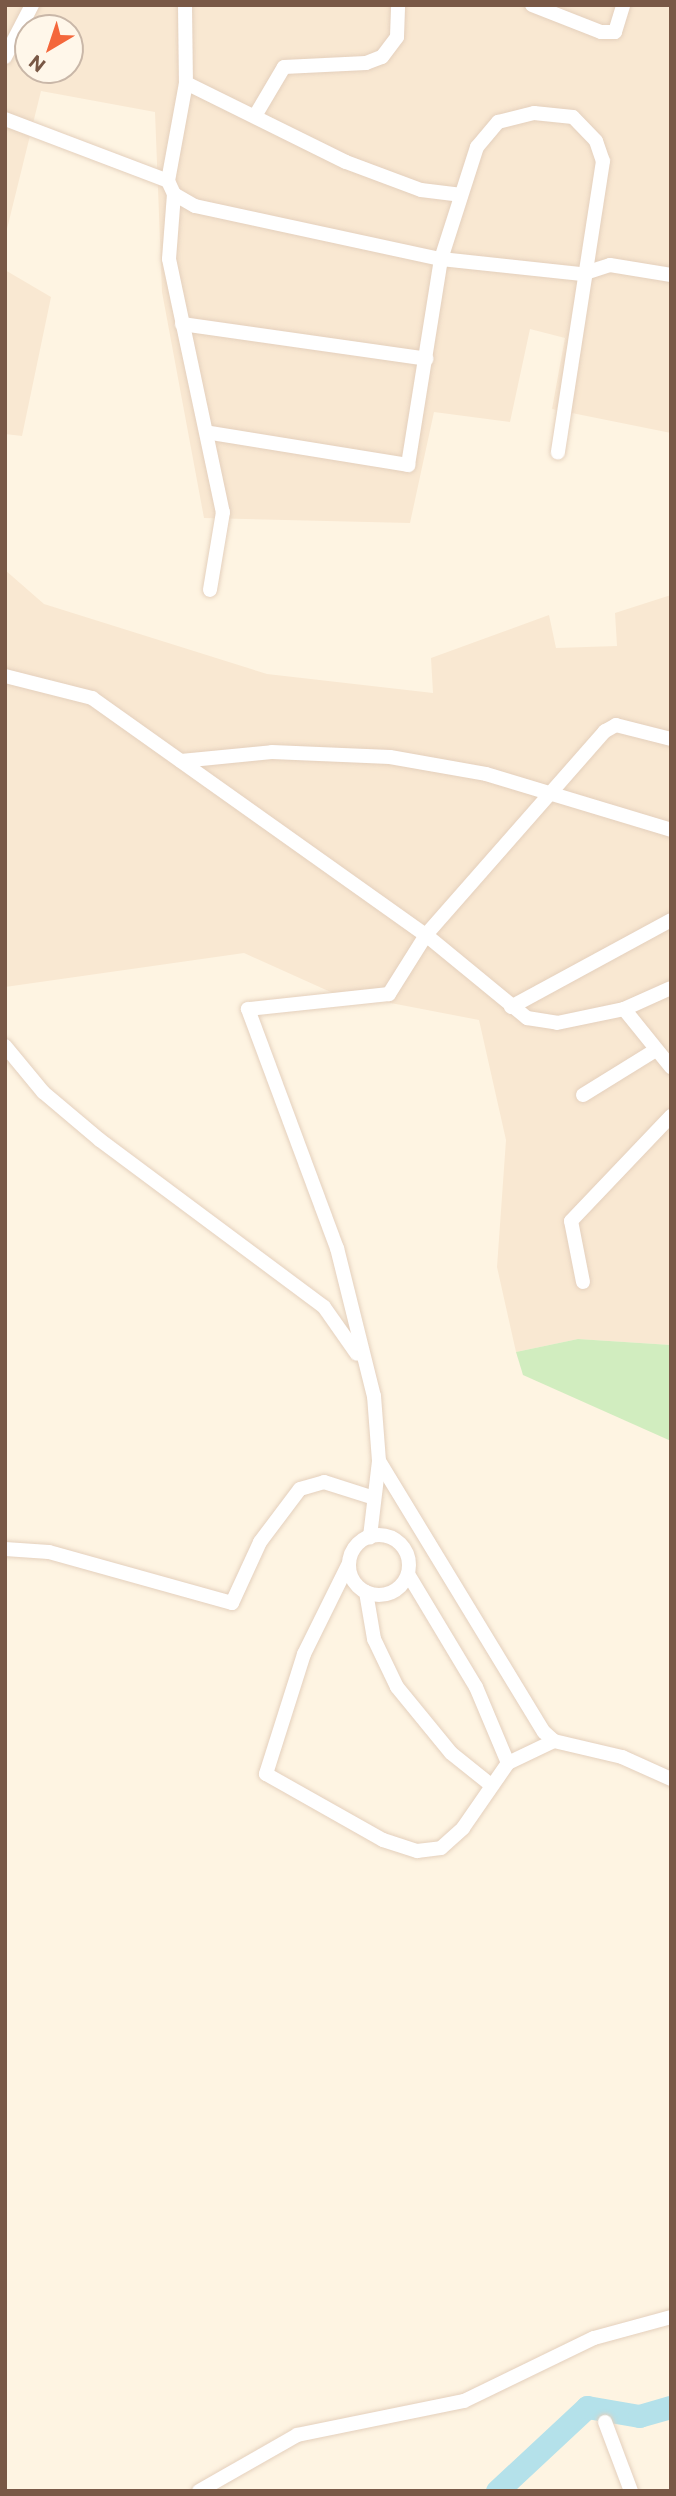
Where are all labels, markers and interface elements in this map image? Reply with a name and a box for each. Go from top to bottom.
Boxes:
north arrow [14,14,84,84]
text: N [24,51,50,78]

